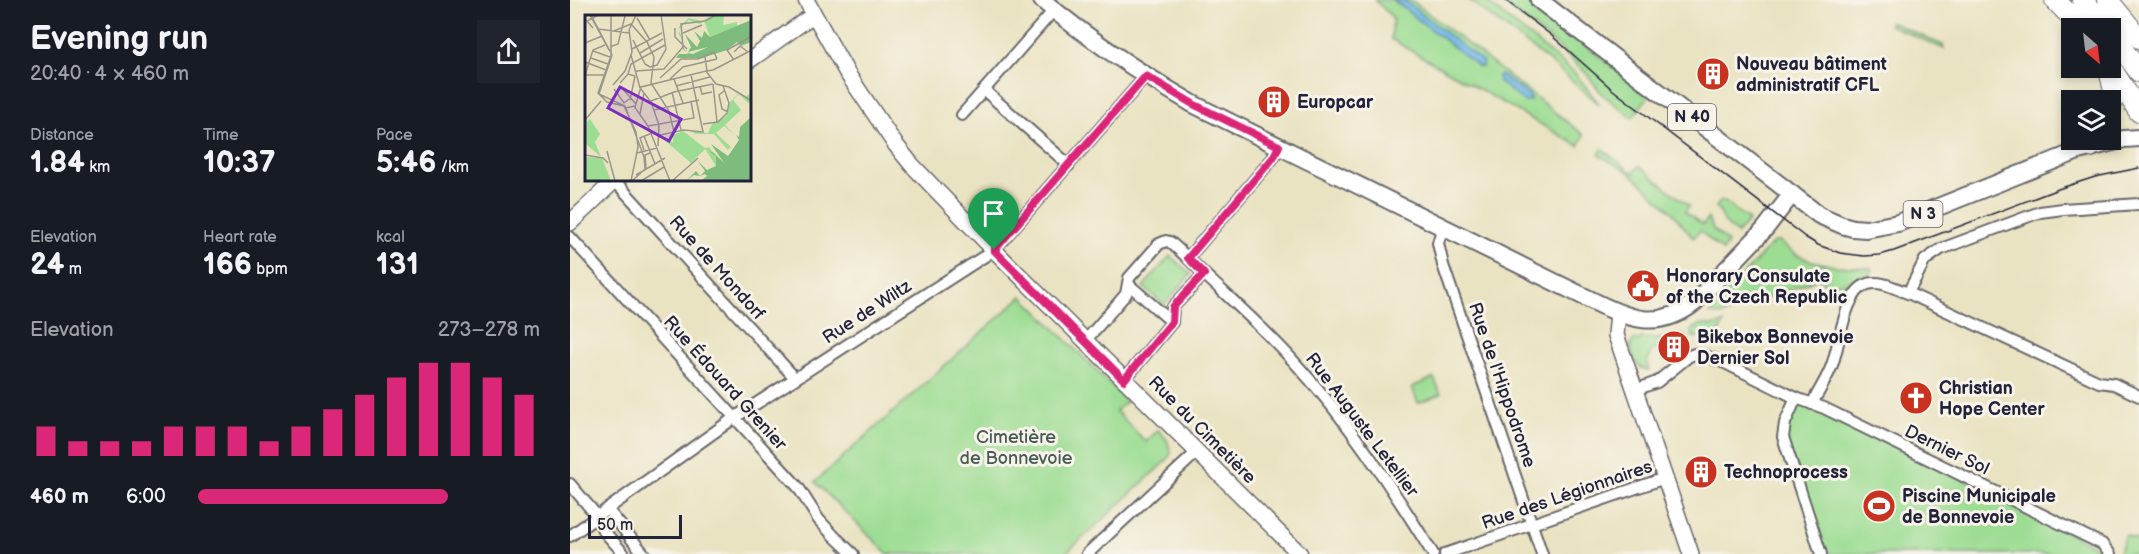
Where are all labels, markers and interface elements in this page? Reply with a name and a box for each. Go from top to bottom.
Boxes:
inset map [585,15,752,182]
north arrow [2061,18,2121,78]
map controls [2061,18,2121,150]
text: Evening run [30,19,208,59]
button: share [477,20,540,83]
place label: Nouveau bâtiment administratif CFL [1736,54,1887,96]
building icon: Nouveau bâtiment administratif CFL [1695,56,1731,92]
text: 20:40 · 4 × 460 m [30,62,189,86]
building icon: Europcar [1256,84,1292,120]
button: layers [2061,90,2121,150]
place label: Europcar [1297,92,1374,113]
road number: N 40 [1668,104,1716,130]
text: Distance [30,126,94,145]
text: Time [203,126,238,145]
text: Pace [376,126,412,145]
text: 1.84 [30,145,85,181]
text: 10:37 [203,145,276,181]
text: 5:46 [376,145,436,181]
text: km [85,158,110,177]
text: /km [436,158,469,177]
pin [968,188,1019,250]
icon: arrive [977,197,1010,230]
road number: N 3 [1904,201,1942,227]
street label: Rue de Mondorf [665,212,769,325]
text: Elevation [30,228,97,247]
text: Heart rate [203,228,277,247]
text: kcal [376,228,405,247]
text: 24 [30,247,64,283]
text: 166 [203,247,252,283]
text: 131 [376,247,419,283]
text: m [64,260,82,279]
text: bpm [252,260,288,279]
place label: Honorary Consulate of the Czech Republic [1666,266,1847,308]
public building icon: Honorary Consulate of the Czech Republic [1625,268,1661,304]
street label: Rue de Wiltz [819,275,916,348]
street label: Rue de l'Hippodrome [1464,300,1540,470]
street label: Rue Édouard Grenier [659,310,793,455]
text: Elevation [30,318,113,342]
text: 273–278 m [438,318,540,342]
place label: Bikebox Bonnevoie Dernier Sol [1697,327,1854,369]
building icon: Bikebox Bonnevoie Dernier Sol [1656,329,1692,365]
street label: Rue Auguste Letellier [1301,349,1423,501]
street label: Rue du Cimetière [1144,372,1260,488]
place label: Christian Hope Center [1939,378,2045,420]
church icon: Christian Hope Center [1898,380,1934,416]
street label: Dernier Sol [1901,421,1993,479]
park label: Cimetière de Bonnevoie [960,427,1073,469]
building icon: Technoprocess [1683,454,1719,490]
street label: Rue des Légionnaires [1479,456,1655,534]
place label: Technoprocess [1724,462,1848,483]
text: 460 m [30,485,89,509]
text: 6:00 [126,485,166,509]
place label: Piscine Municipale de Bonnevoie [1902,486,2056,528]
sports icon: Piscine Municipale de Bonnevoie [1861,488,1897,524]
scale bar [588,512,682,540]
text: 50 m [597,516,633,535]

